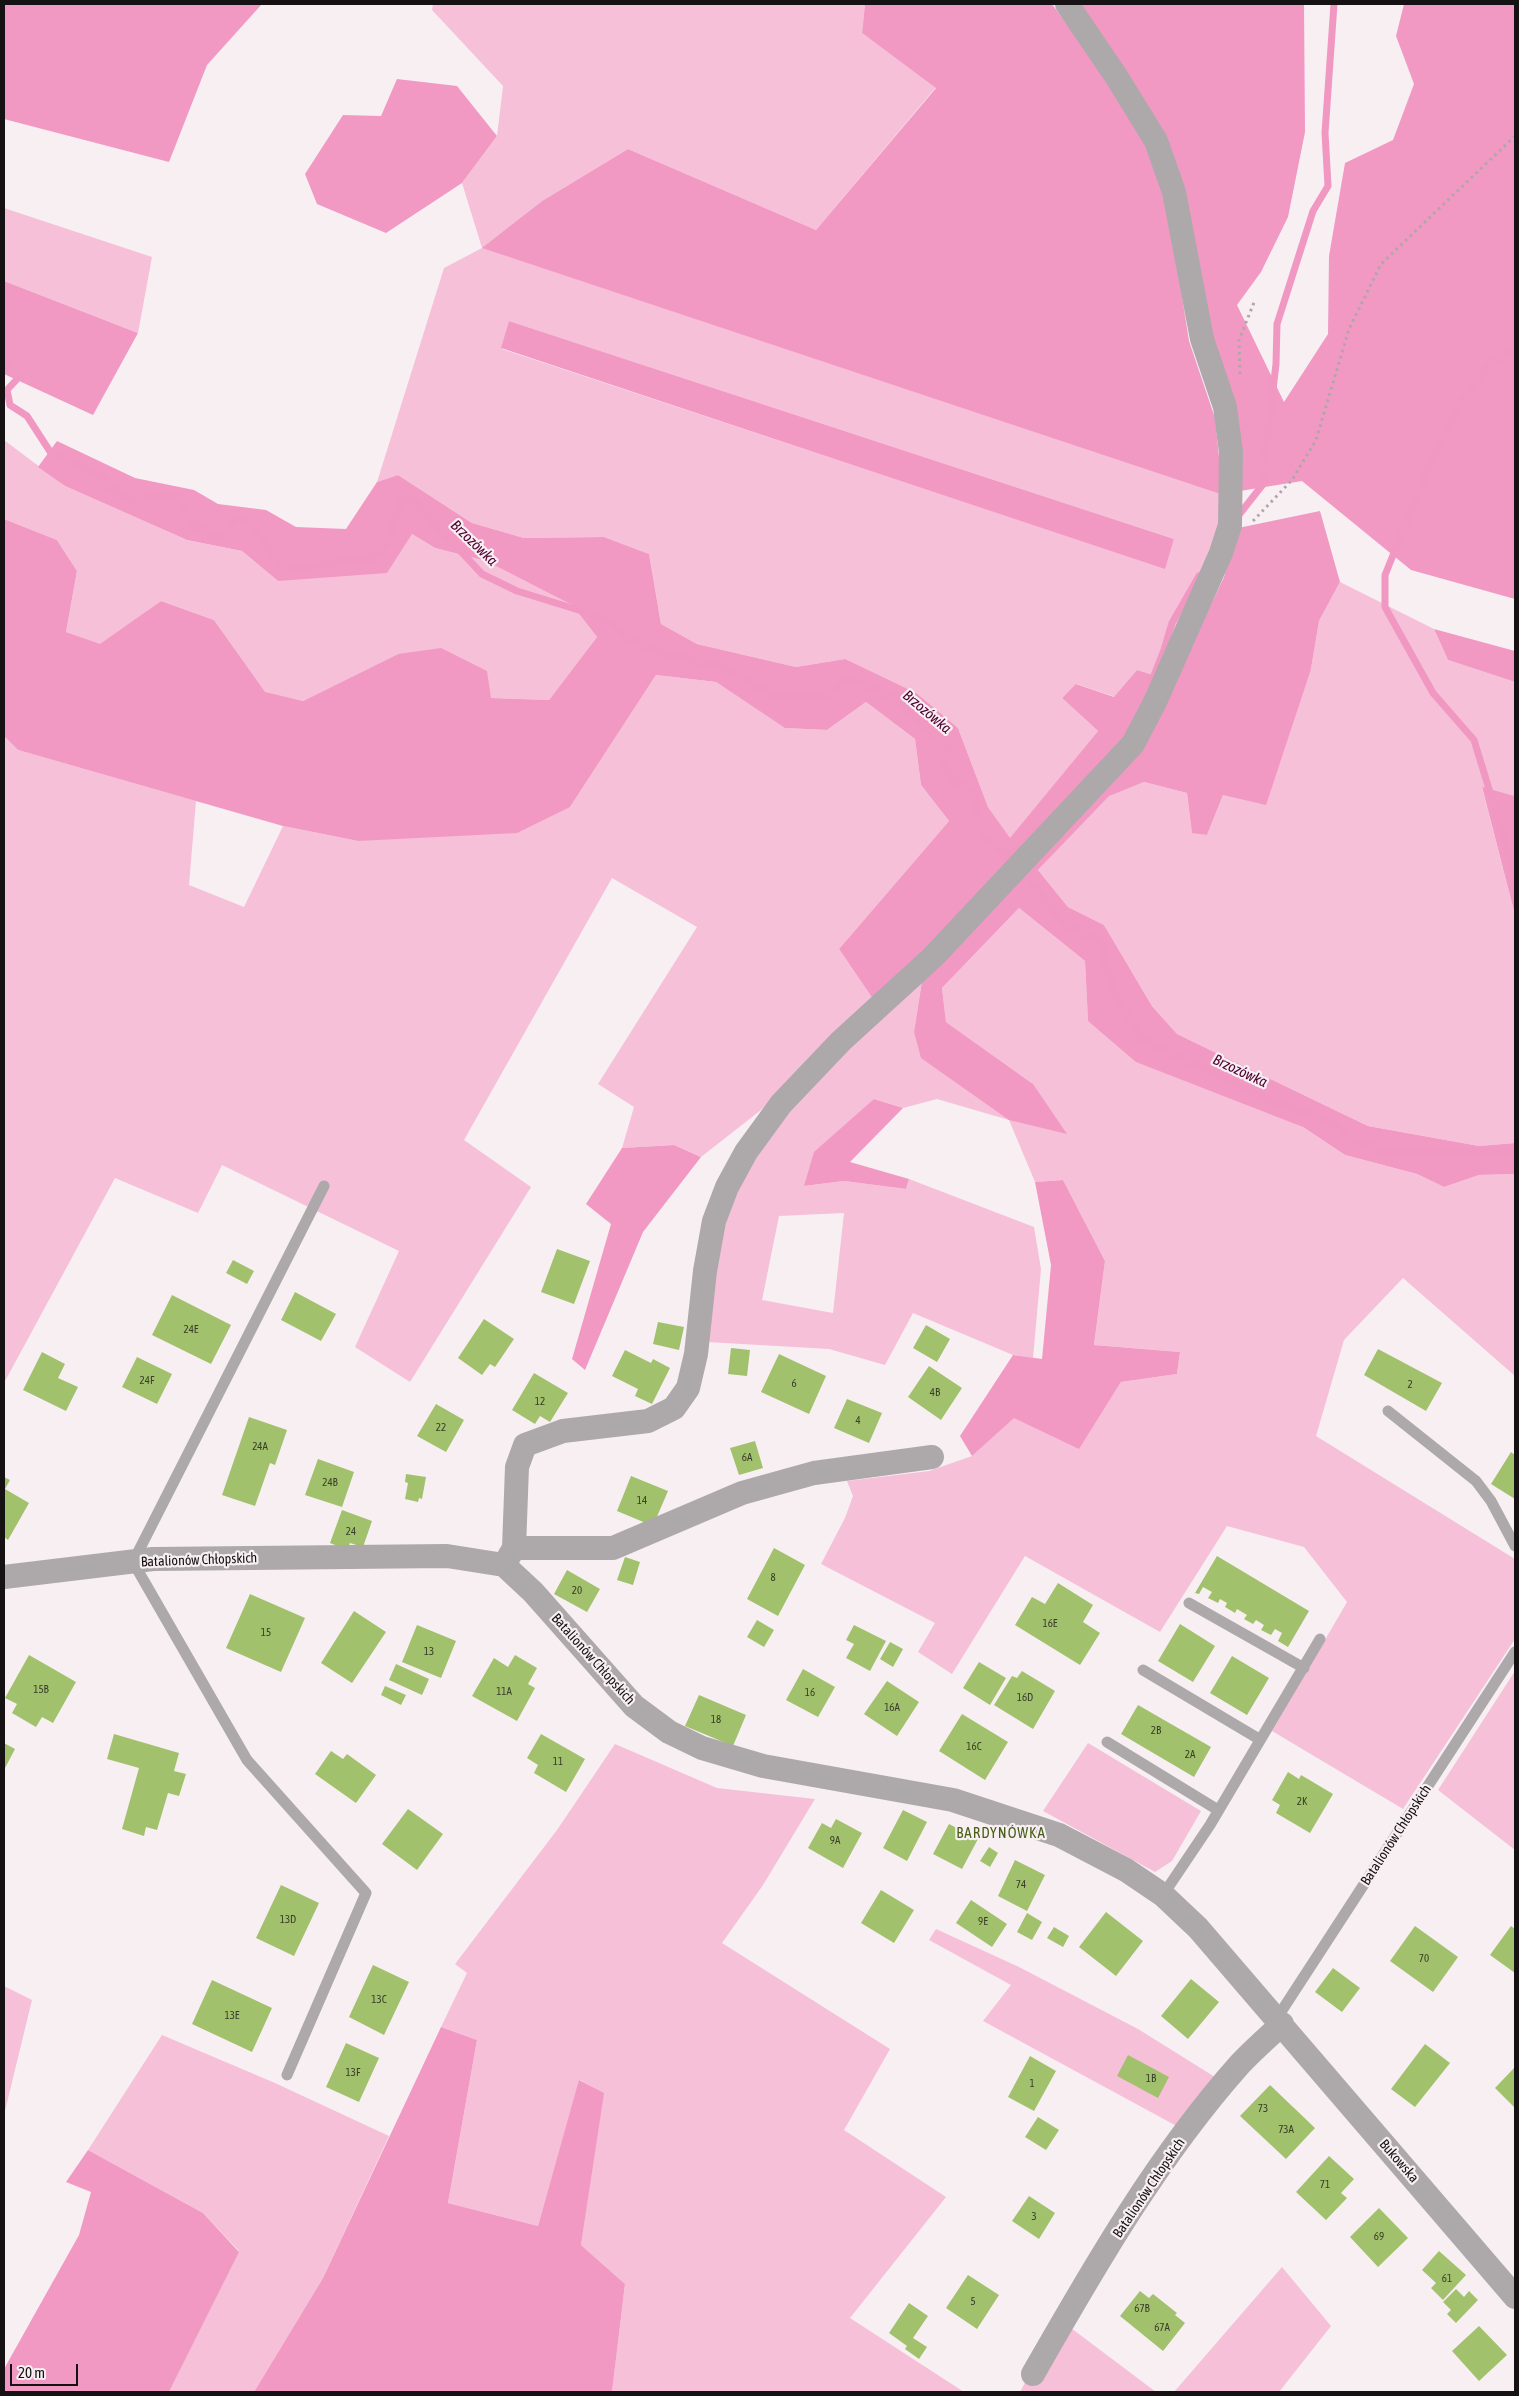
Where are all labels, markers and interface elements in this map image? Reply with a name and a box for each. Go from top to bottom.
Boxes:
water label: Brzozówka [447,516,501,570]
water label: Brzozówka [899,686,955,738]
water label: Brzozówka [1210,1051,1270,1091]
house number: 24E [183,1323,199,1337]
house number: 24F [140,1374,154,1388]
house number: 6 [791,1377,797,1391]
house number: 2 [1407,1378,1413,1392]
house number: 4B [930,1386,940,1400]
house number: 12 [535,1395,545,1409]
house number: 4 [855,1414,861,1428]
house number: 22 [436,1421,446,1435]
house number: 24A [252,1440,268,1454]
house number: 6A [742,1451,752,1465]
house number: 24B [322,1476,338,1490]
house number: 14 [637,1494,647,1508]
house number: 24 [346,1525,356,1539]
street label: Batalionów Chłopskich [141,1550,257,1570]
house number: 8 [770,1571,776,1585]
house number: 20 [572,1584,582,1598]
street label: Batalionów Chłopskich [548,1610,638,1708]
house number: 16E [1042,1617,1058,1631]
house number: 15 [261,1626,271,1640]
house number: 13 [424,1645,434,1659]
house number: 15B [33,1683,49,1697]
house number: 11A [496,1685,512,1699]
house number: 16 [805,1686,815,1700]
house number: 16D [1017,1691,1033,1705]
house number: 16A [884,1701,900,1715]
house number: 18 [711,1713,721,1727]
house number: 2B [1151,1724,1161,1738]
house number: 16C [966,1740,982,1754]
house number: 2A [1185,1748,1195,1762]
house number: 11 [553,1755,563,1769]
street label: Batalionów Chłopskich [1357,1782,1435,1888]
house number: 2K [1297,1795,1307,1809]
district label: BARDYNÓWKA [955,1824,1047,1842]
house number: 9A [830,1834,840,1848]
house number: 74 [1016,1878,1026,1892]
house number: 13D [280,1913,296,1927]
house number: 9E [978,1915,988,1929]
house number: 70 [1419,1952,1429,1966]
house number: 13C [371,1993,387,2007]
house number: 13E [224,2009,240,2023]
house number: 13F [346,2066,360,2080]
house number: 1B [1146,2072,1156,2086]
house number: 1 [1029,2077,1035,2091]
house number: 73 [1258,2102,1268,2116]
house number: 73A [1278,2123,1294,2137]
street label: Batalionów Chłopskich [1109,2135,1189,2241]
street label: Bukowska [1376,2136,1422,2186]
house number: 71 [1320,2178,1330,2192]
house number: 3 [1031,2210,1037,2224]
house number: 69 [1374,2230,1384,2244]
house number: 61 [1442,2272,1452,2286]
house number: 5 [970,2295,976,2309]
house number: 67B [1134,2302,1150,2316]
house number: 67A [1154,2321,1170,2335]
scale bar [12,2354,80,2386]
text: 20 m [18,2364,45,2381]

